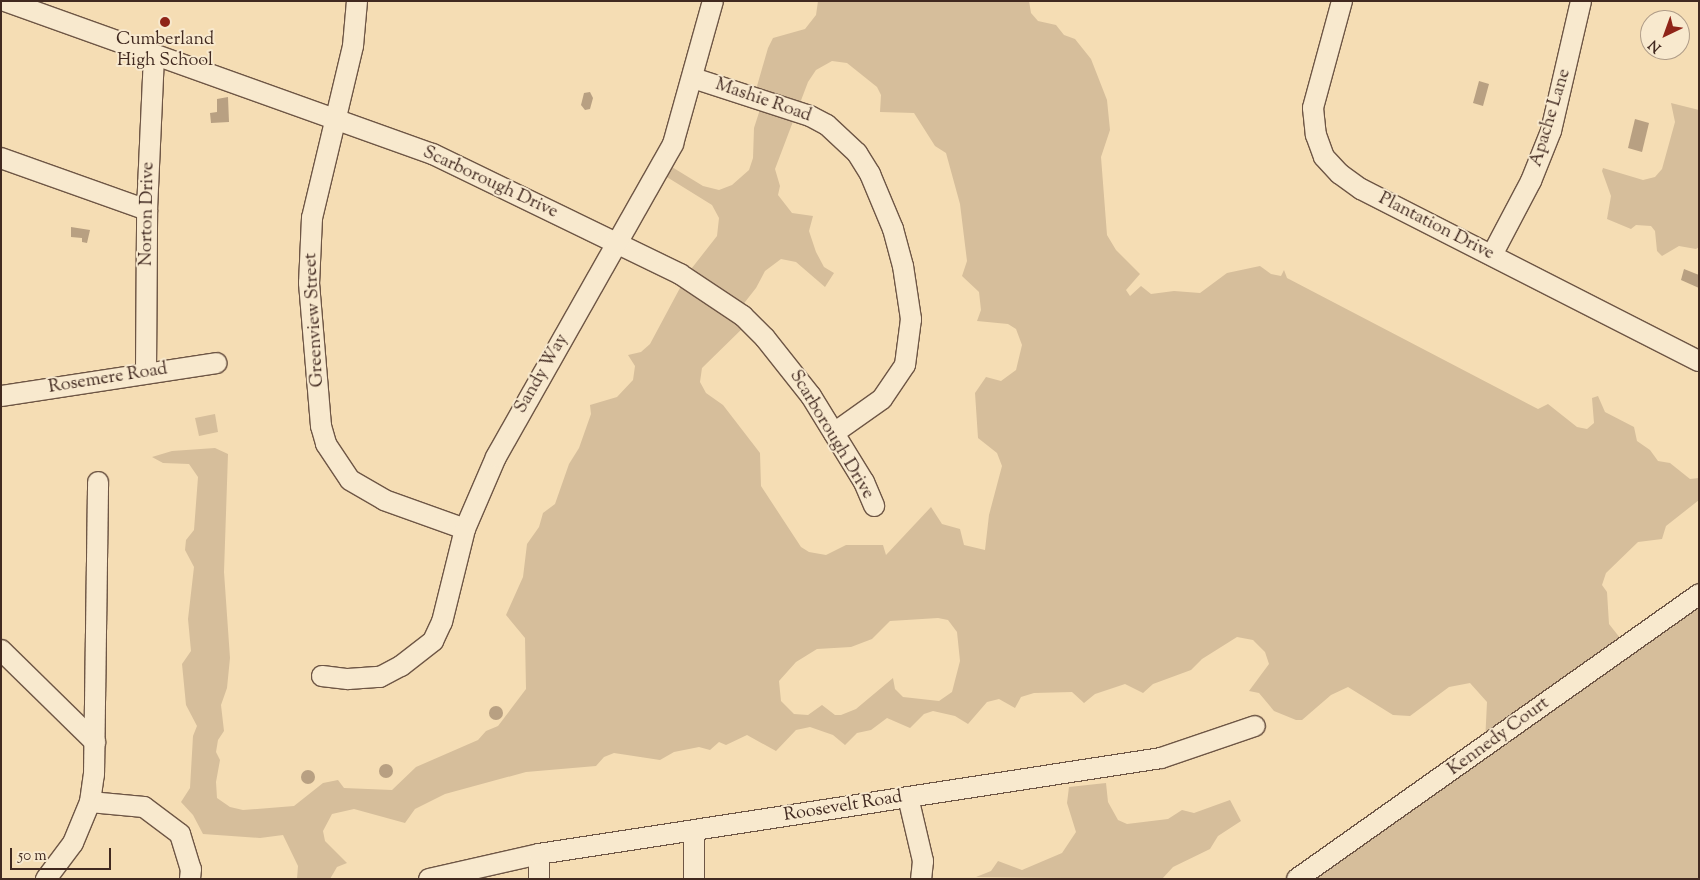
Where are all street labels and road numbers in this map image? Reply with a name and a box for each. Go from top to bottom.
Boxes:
street label: Apache Lane [1526,66,1576,170]
street label: Mashie Road [712,74,814,128]
street label: Scarborough Drive [419,142,561,224]
street label: Norton Drive [136,162,160,266]
street label: Plantation Drive [1375,189,1497,265]
street label: Greenview Street [301,252,329,388]
street label: Sandy Way [511,330,573,418]
street label: Rosemere Road [47,359,169,399]
street label: Scarborough Drive [784,367,878,503]
street label: Kennedy Court [1444,693,1554,781]
street label: Roosevelt Road [782,787,904,827]

